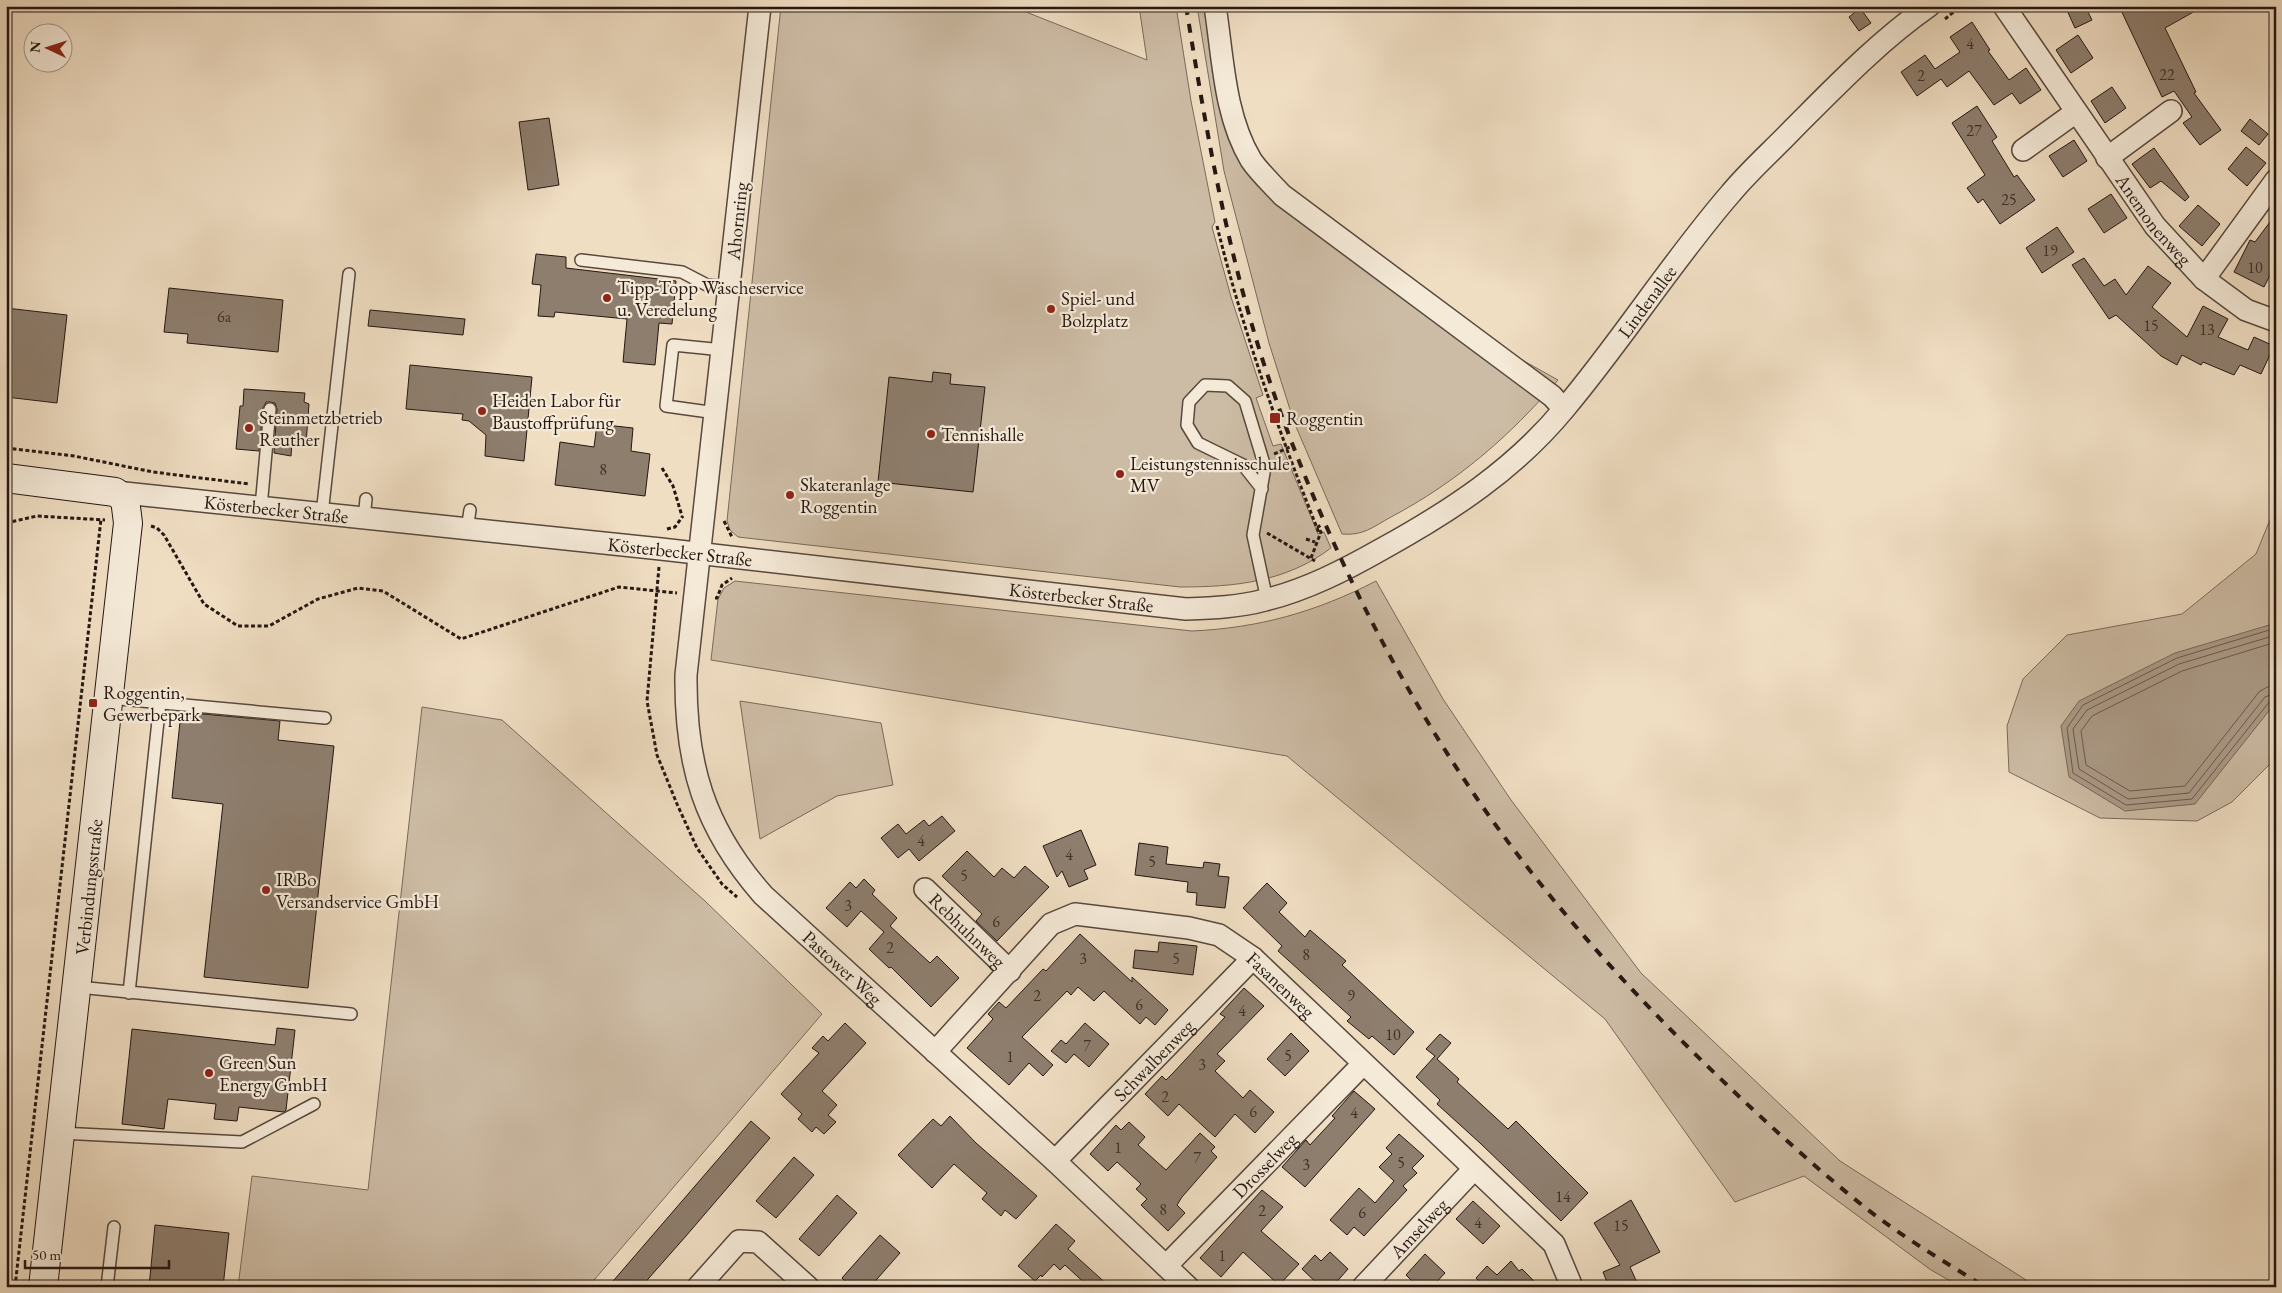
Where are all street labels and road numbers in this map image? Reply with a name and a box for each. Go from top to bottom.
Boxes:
street label: Anemonenweg [2110,168,2198,271]
street label: Ahornring [720,180,754,262]
street label: Lindenallee [1612,260,1682,343]
street label: Kösterbecker Straße [203,489,350,529]
street label: Kösterbecker Straße [606,531,754,572]
street label: Kösterbecker Straße [1008,576,1155,618]
street label: Verbindungsstraße [69,818,109,956]
street label: Rebhuhnweg [924,887,1012,973]
street label: Pastower Weg [797,925,888,1011]
street label: Fasanenweg [1241,946,1321,1024]
street label: Schwalbenweg [1108,1013,1200,1107]
street label: Drosselweg [1227,1126,1303,1203]
street label: Amselweg [1383,1192,1454,1264]

